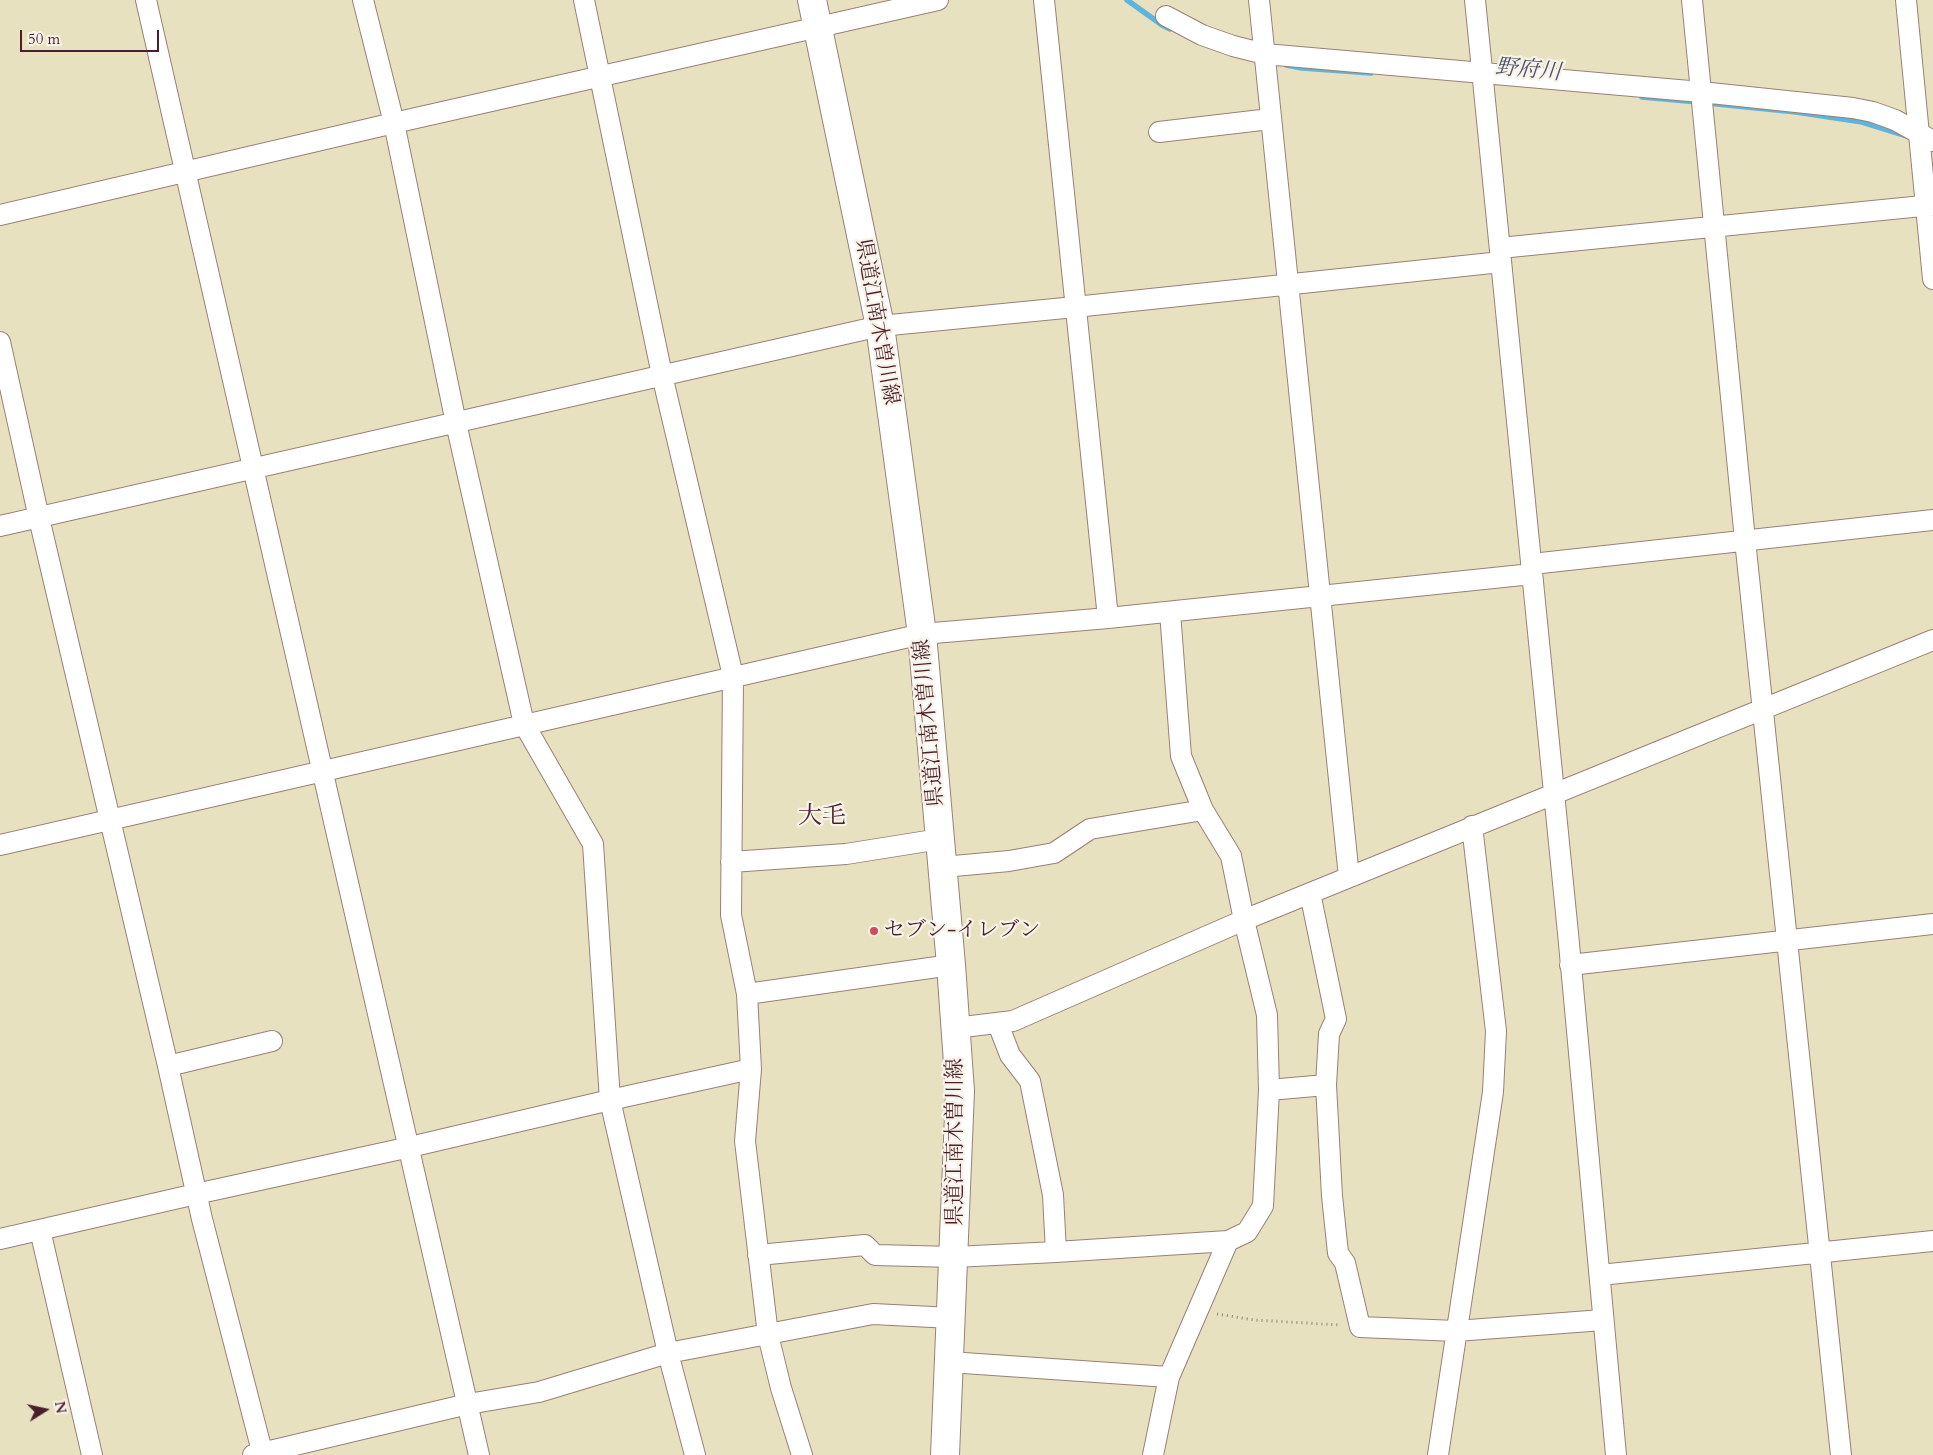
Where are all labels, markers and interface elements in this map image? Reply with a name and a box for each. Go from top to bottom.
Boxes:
scale bar [22,20,161,52]
text: 50 m [28,29,60,49]
water label: 野府川 [1494,55,1562,87]
street label: 県道江南木曽川線 [849,237,903,407]
street label: 県道江南木曽川線 [910,638,950,808]
district label: 大毛 [798,803,846,831]
place label: セブン-イレブン [884,918,1040,944]
marker: セブン-イレブン [868,925,880,937]
street label: 県道江南木曽川線 [943,1058,969,1226]
north arrow [20,1385,70,1435]
text: N [50,1400,71,1415]

